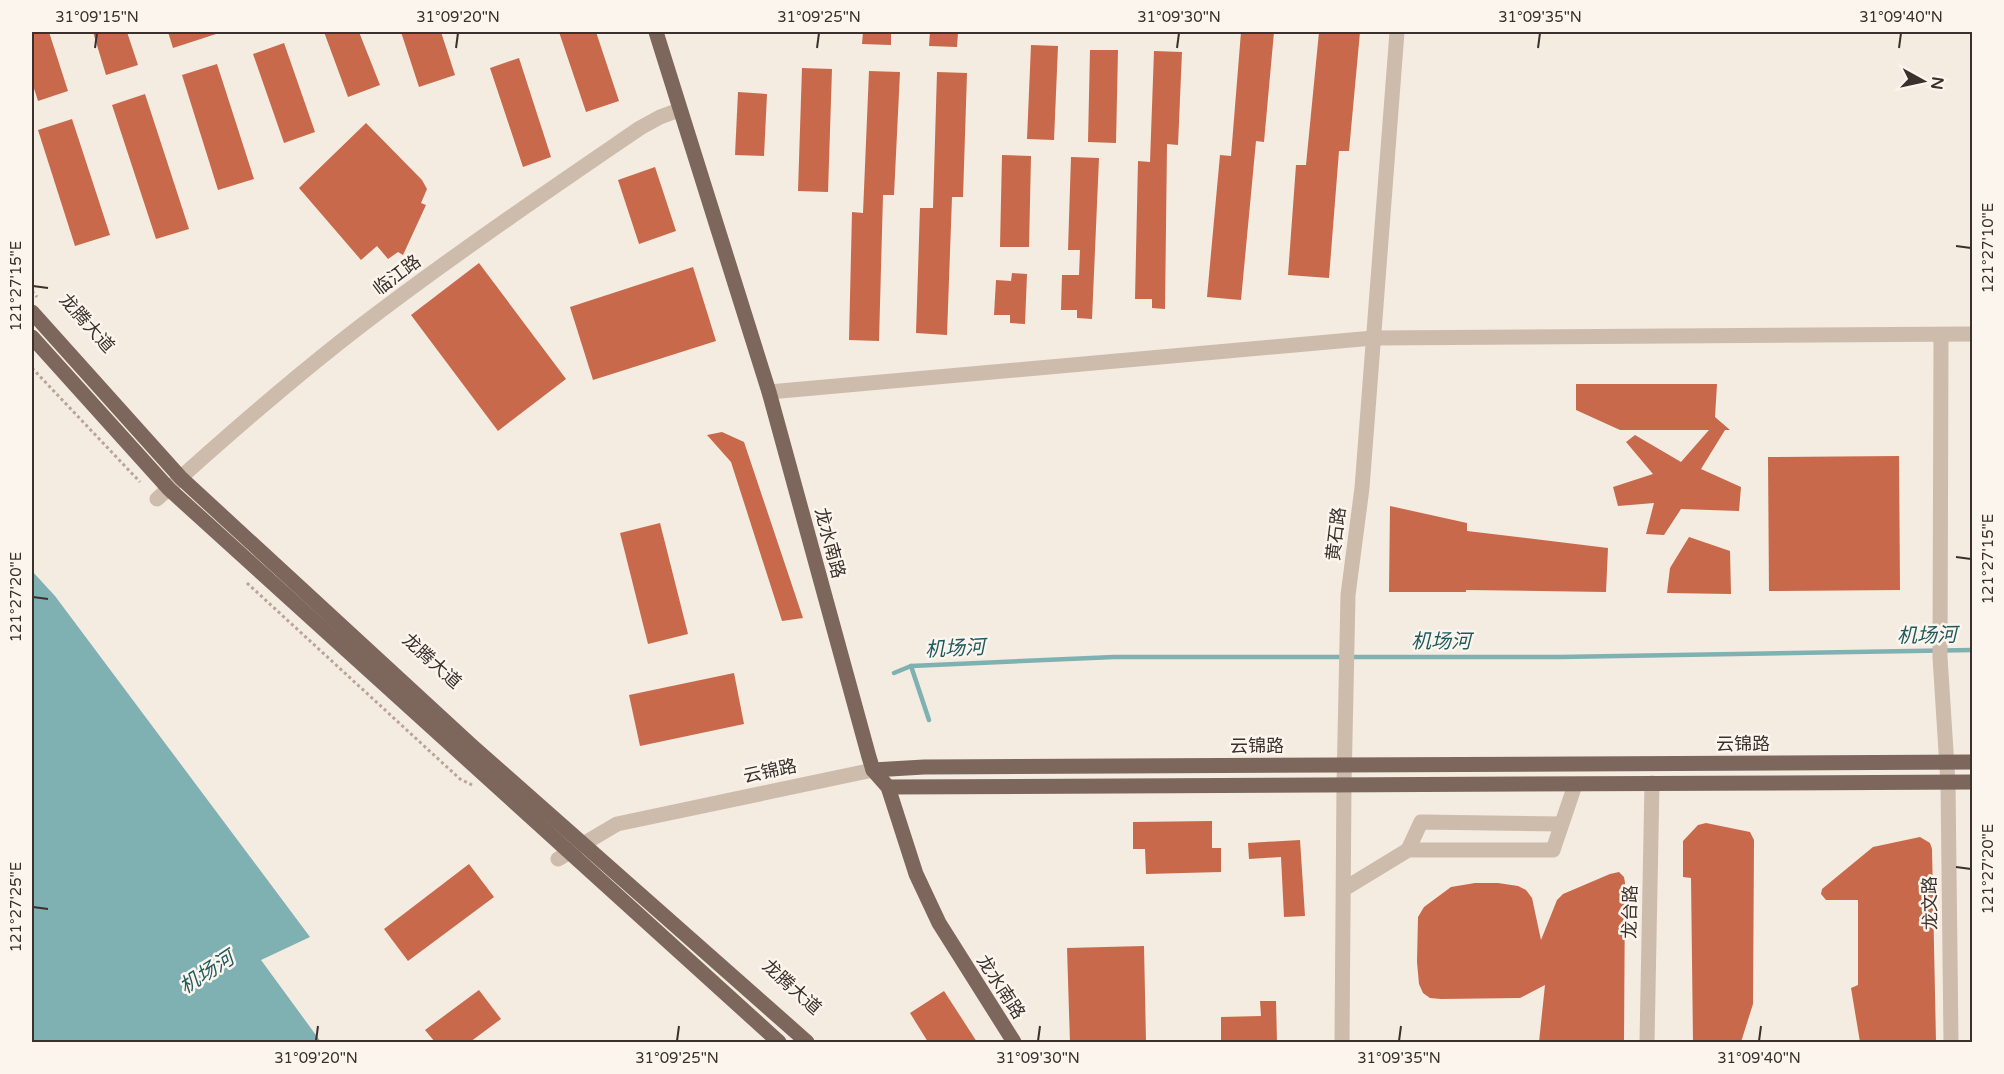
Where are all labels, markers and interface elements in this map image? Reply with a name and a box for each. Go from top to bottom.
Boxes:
text: 31°09'15"N [55,8,139,26]
text: 31°09'20"N [416,8,500,26]
text: 31°09'25"N [777,8,861,26]
text: 31°09'30"N [1137,8,1221,26]
text: 31°09'35"N [1498,8,1582,26]
text: 31°09'40"N [1859,8,1943,26]
north arrow [1893,51,1953,111]
text: N [1926,75,1948,91]
text: 121°27'10"E [1979,203,1997,293]
text: 121°27'15"E [7,241,25,331]
street label: 临江路 [369,250,425,300]
street label: 龙腾大道 [55,289,119,357]
street label: 龙水南路 [810,505,850,581]
street label: 黄石路 [1322,506,1350,562]
text: 121°27'15"E [1979,514,1997,604]
text: 121°27'20"E [7,552,25,642]
water label: 机场河 [1897,623,1961,649]
street label: 龙腾大道 [398,629,466,693]
water label: 机场河 [1411,630,1475,654]
water label: 机场河 [924,635,990,663]
street label: 云锦路 [1716,733,1770,755]
street label: 云锦路 [1230,735,1284,757]
street label: 云锦路 [741,755,799,787]
text: 121°27'20"E [1979,824,1997,914]
text: 121°27'25"E [7,862,25,952]
street label: 龙文路 [1919,876,1941,930]
street label: 龙台路 [1619,885,1641,939]
water label: 机场河 [175,944,242,999]
street label: 龙水南路 [972,951,1030,1023]
street label: 龙腾大道 [758,955,826,1019]
text: 31°09'20"N [274,1049,358,1067]
text: 31°09'25"N [635,1049,719,1067]
text: 31°09'30"N [996,1049,1080,1067]
text: 31°09'35"N [1357,1049,1441,1067]
text: 31°09'40"N [1717,1049,1801,1067]

